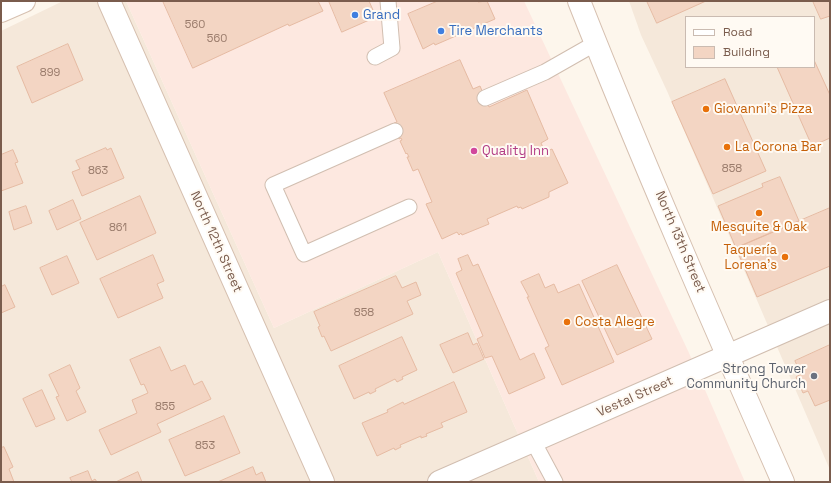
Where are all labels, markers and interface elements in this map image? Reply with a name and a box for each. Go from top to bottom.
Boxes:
place label: Grand [363,7,400,23]
marker: Grand [350,10,360,20]
legend [685,16,815,68]
house number: 560 [185,18,205,32]
place label: Tire Merchants [449,23,543,39]
text: Road [723,24,752,40]
marker: Tire Merchants [436,26,446,36]
house number: 560 [207,32,227,46]
text: Building [723,44,770,60]
house number: 899 [40,66,60,80]
place label: Giovanni’s Pizza [714,101,812,117]
marker: Giovanni’s Pizza [701,104,711,114]
place label: La Corona Bar [735,139,822,155]
marker: La Corona Bar [722,142,732,152]
place label: Quality Inn [482,143,549,159]
marker: Quality Inn [469,146,479,156]
house number: 858 [722,162,742,176]
house number: 863 [88,164,108,178]
street label: North 12th Street [187,189,245,295]
street label: North 13th Street [651,189,709,295]
marker: Mesquite & Oak [754,208,764,218]
place label: Mesquite & Oak [711,219,807,235]
house number: 861 [109,221,127,235]
place label: Taquería Lorena’s [724,242,777,273]
marker: Taquería Lorena’s [780,252,790,262]
house number: 858 [354,306,374,320]
place label: Costa Alegre [575,314,655,330]
marker: Costa Alegre [562,317,572,327]
place label: Strong Tower Community Church [686,361,806,392]
marker: Strong Tower Community Church [809,371,819,381]
street label: Vestal Street [595,373,675,421]
house number: 855 [155,400,175,414]
house number: 853 [195,439,215,453]

